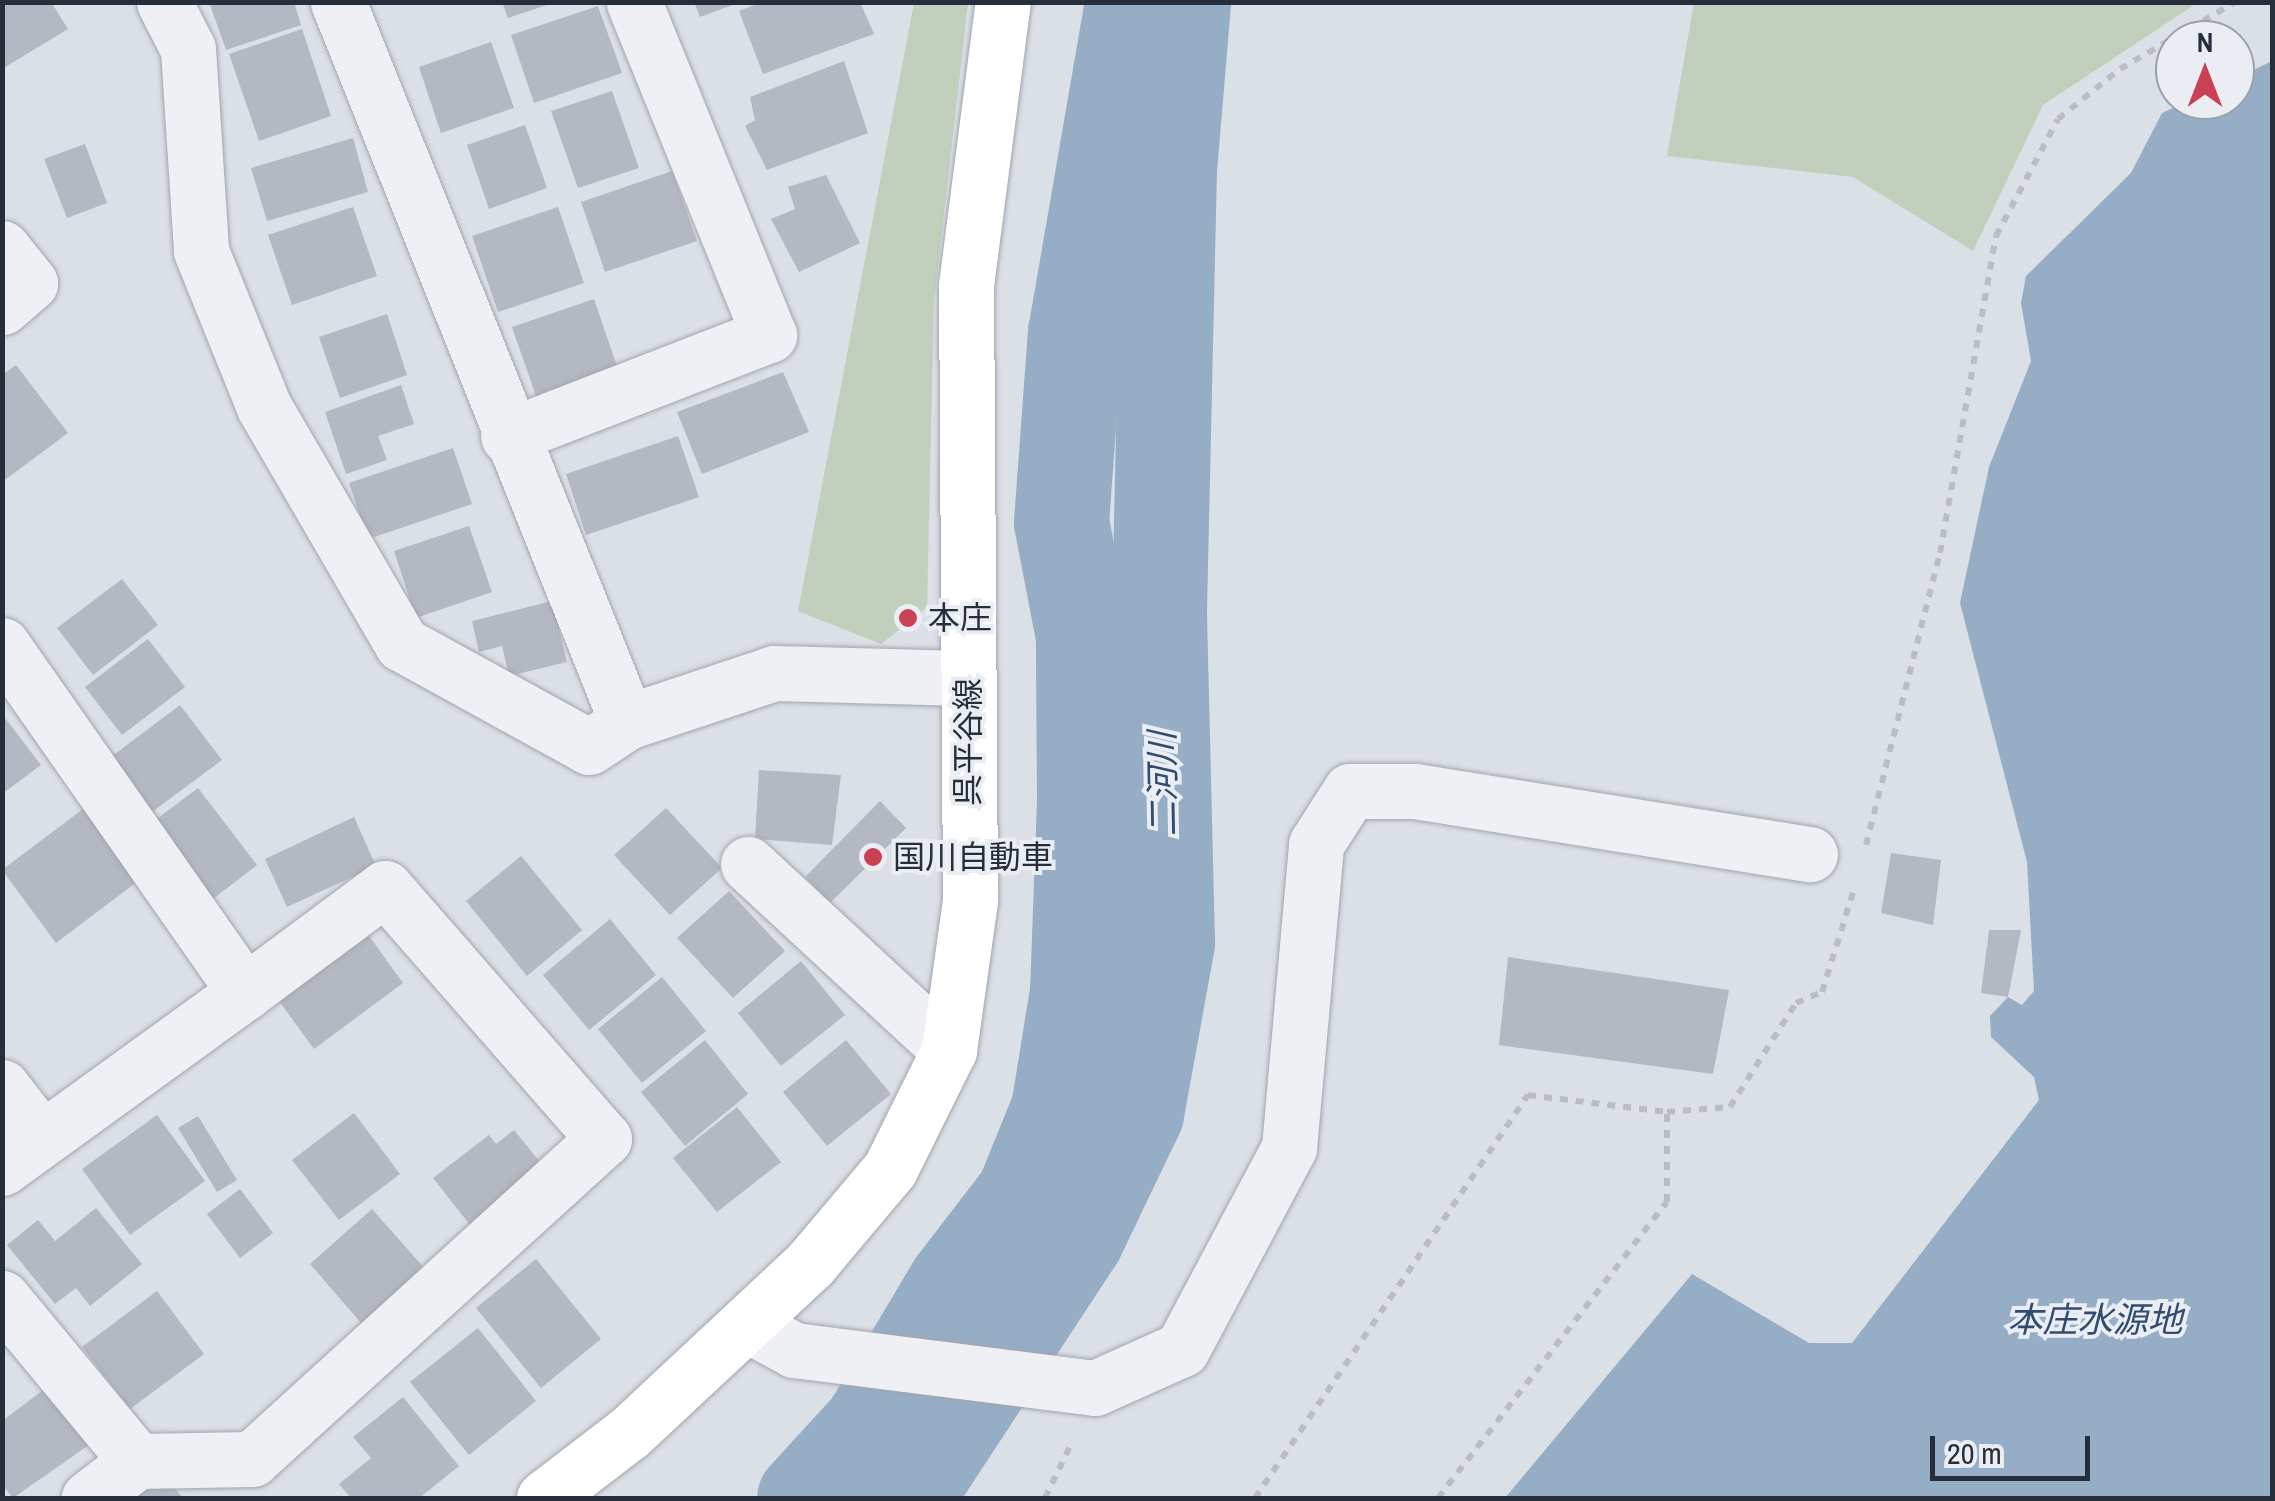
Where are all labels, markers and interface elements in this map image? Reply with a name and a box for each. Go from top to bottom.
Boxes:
north arrow [2155,20,2255,120]
text: N [2197,23,2213,61]
place label: 本庄 [928,599,992,637]
marker: 本庄 [897,607,919,629]
street label: 呉平谷線 [949,678,987,806]
water label: 二河川 [1141,731,1185,837]
place label: 国川自動車 [893,838,1053,876]
marker: 国川自動車 [862,846,884,868]
water label: 本庄水源地 [2008,1299,2182,1341]
scale bar [1935,1416,2095,1478]
text: 20 m [1947,1433,2002,1473]

